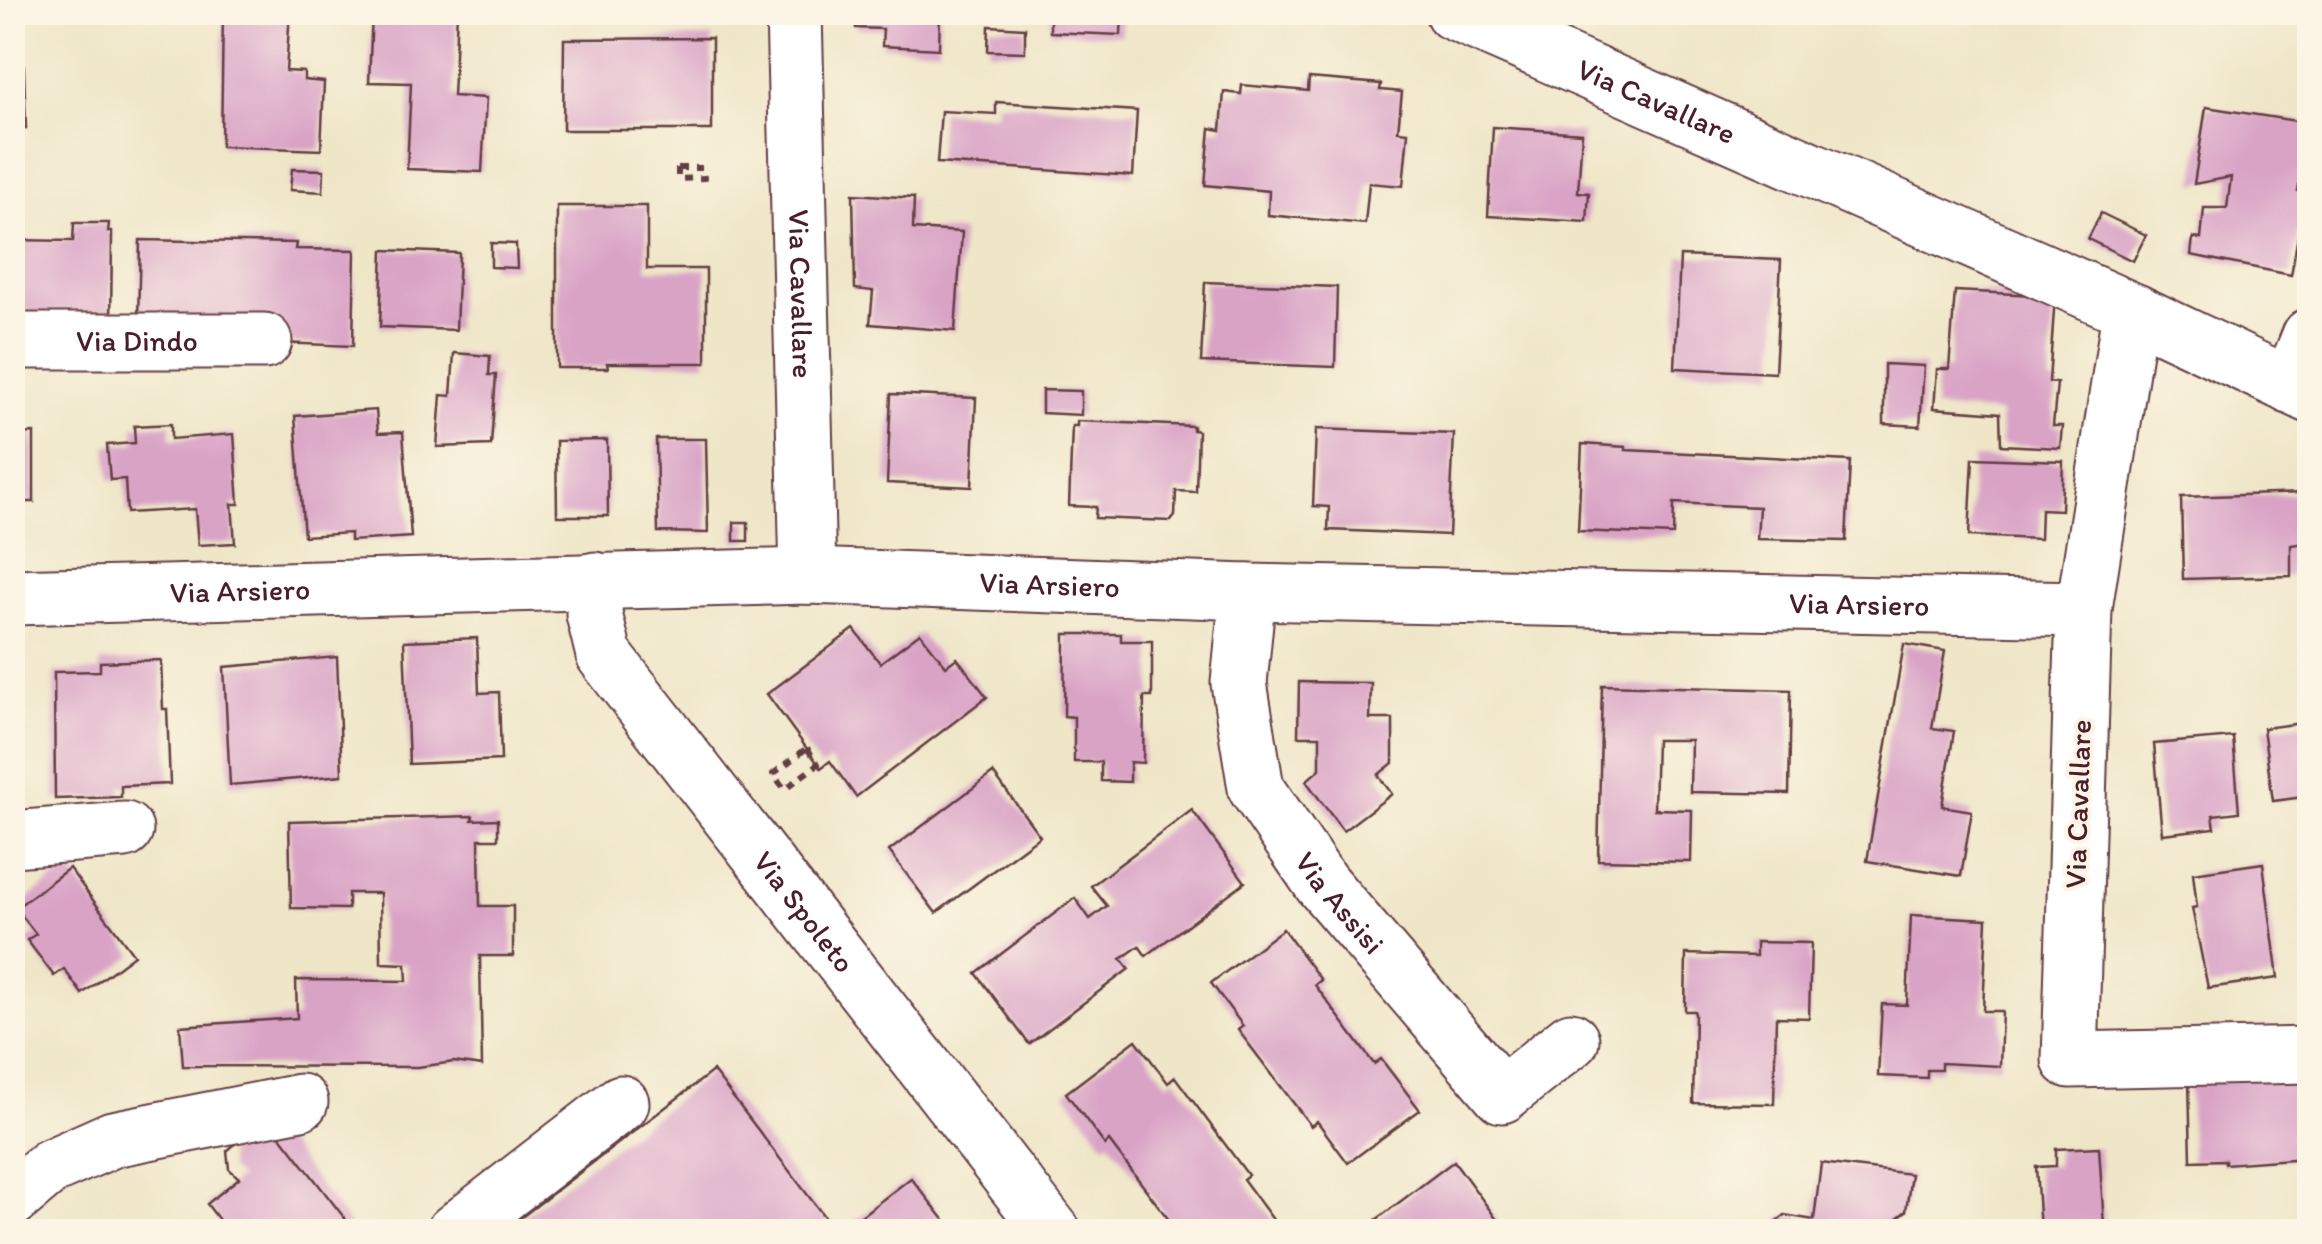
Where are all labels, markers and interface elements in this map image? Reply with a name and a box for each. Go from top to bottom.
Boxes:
street label: Via Cavallare [1571,50,1741,152]
street label: Via Cavallare [781,209,822,379]
street label: Via Dindo [76,322,198,359]
street label: Via Arsiero [979,563,1120,605]
street label: Via Arsiero [169,570,311,611]
street label: Via Arsiero [1789,584,1930,624]
street label: Via Cavallare [2056,719,2099,889]
street label: Via Spoleto [746,844,863,980]
street label: Via Assisi [1287,844,1393,962]

